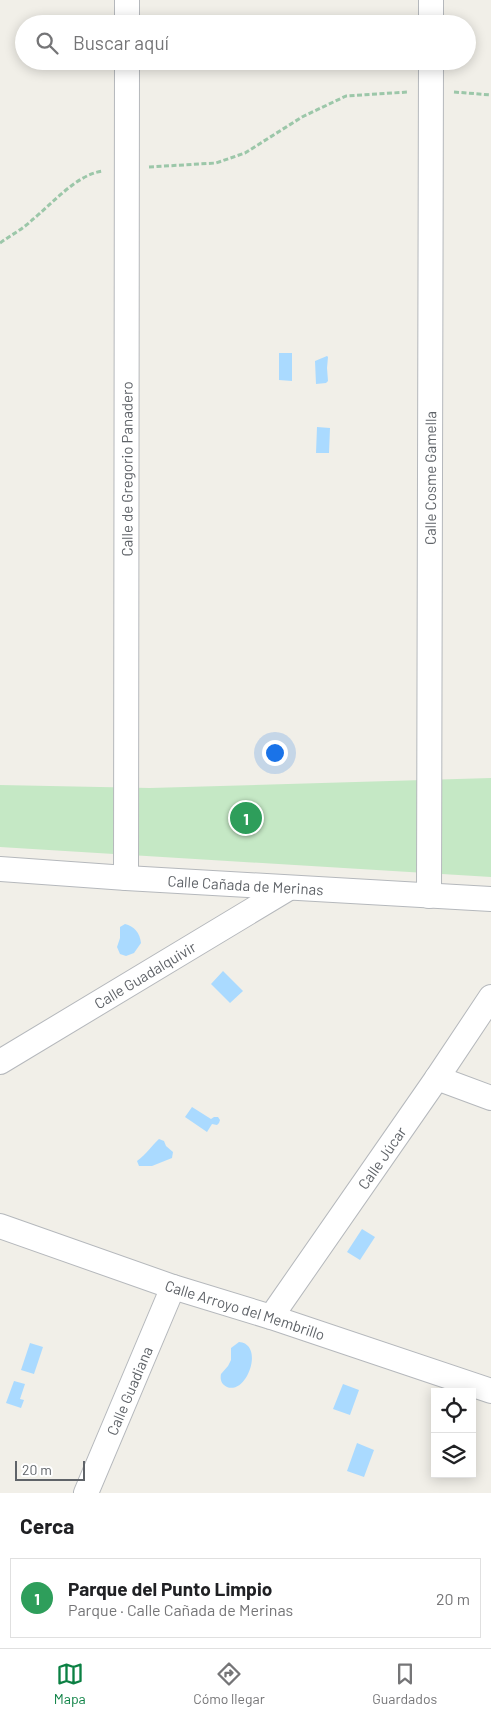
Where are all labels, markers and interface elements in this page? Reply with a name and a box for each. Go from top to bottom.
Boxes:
search box [15,15,476,70]
icon: search [33,29,61,57]
text: Buscar aquí [73,31,169,54]
street label: Calle de Gregorio Panadero [117,381,136,557]
street label: Calle Cosme Gamella [421,411,439,545]
your location [262,740,288,766]
pin: 1 [230,799,262,837]
street label: Calle Cañada de Merinas [167,871,324,898]
street label: Calle Guadalquivir [91,937,199,1012]
street label: Calle Júcar [354,1122,410,1192]
street label: Calle Arroyo del Membrillo [163,1276,327,1344]
street label: Calle Guadiana [102,1343,156,1438]
map controls [431,1388,476,1478]
button: locate [431,1388,476,1433]
button: layers [431,1433,476,1478]
scale bar [15,1458,85,1481]
text: 20 m [22,1461,52,1478]
text: Cerca [20,1513,74,1538]
text: Parque del Punto Limpio [68,1577,272,1600]
text: 1 [34,1589,40,1608]
text: 20 m [436,1589,470,1608]
text: Parque · Calle Cañada de Merinas [68,1600,293,1619]
tab: Mapa [54,1660,86,1707]
tab: Cómo llegar [193,1660,265,1707]
tab: Guardados [372,1660,437,1707]

